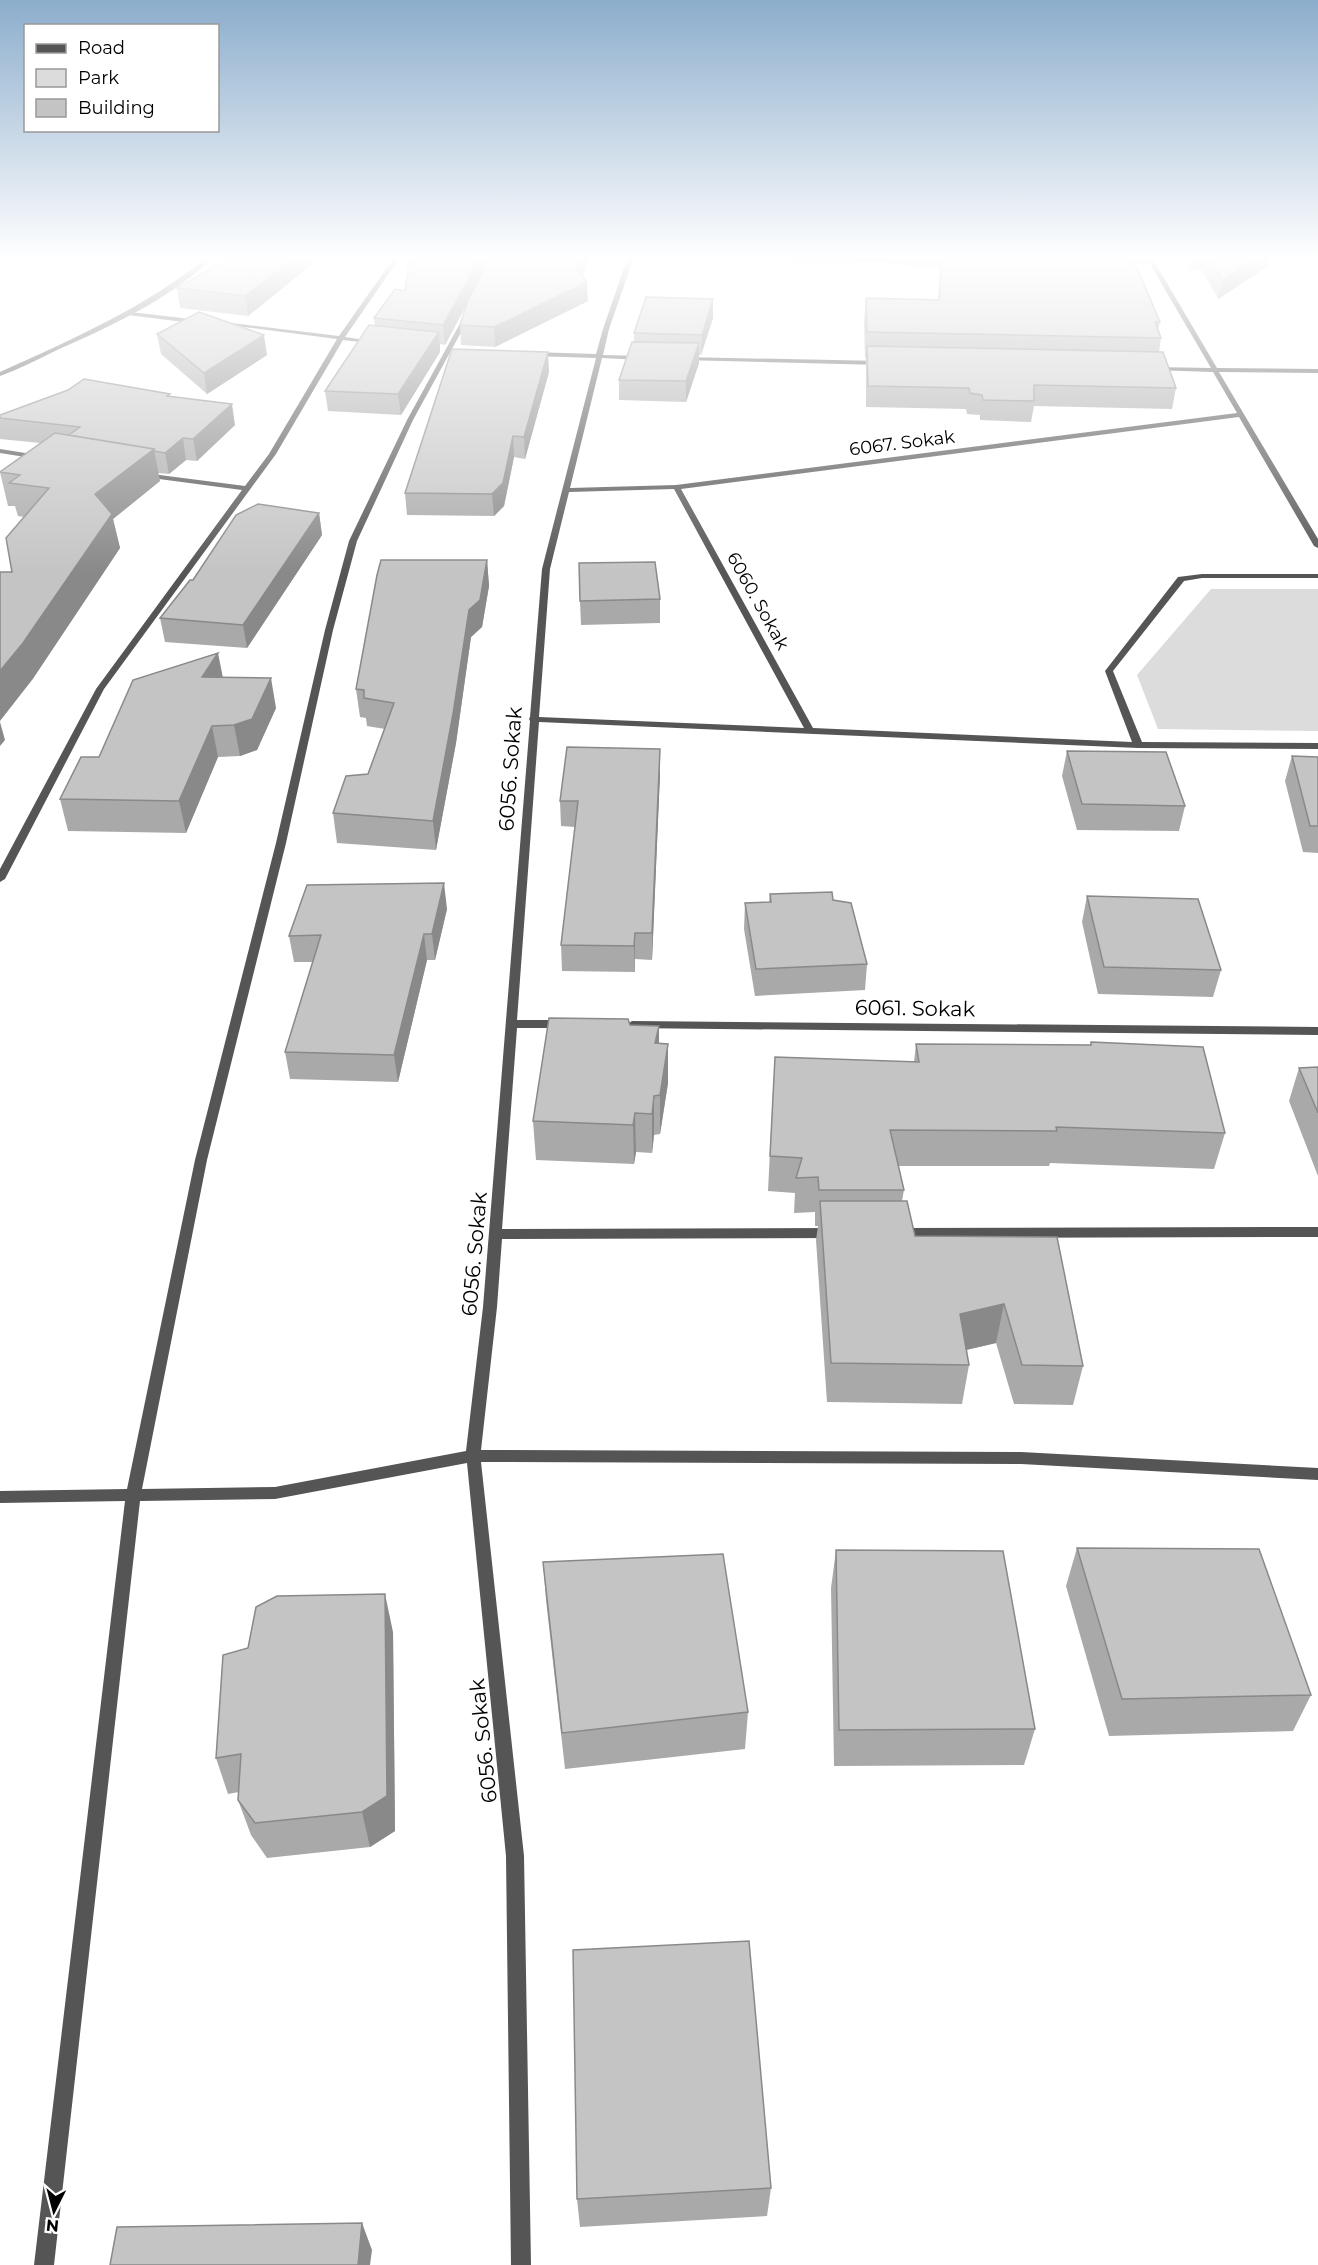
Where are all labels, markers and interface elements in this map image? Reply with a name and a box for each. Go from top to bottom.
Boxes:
legend [24,24,219,132]
text: Road [78,37,125,59]
text: Park [78,67,119,89]
text: Building [78,97,155,119]
street label: 6067. Sokak [848,426,956,460]
street label: 6060. Sokak [722,548,794,654]
street label: 6056. Sokak [493,705,527,832]
street label: 6061. Sokak [855,994,976,1022]
street label: 6056. Sokak [456,1190,492,1317]
street label: 6056. Sokak [464,1677,502,1804]
north arrow [24,2181,84,2241]
text: N [45,2215,60,2236]

